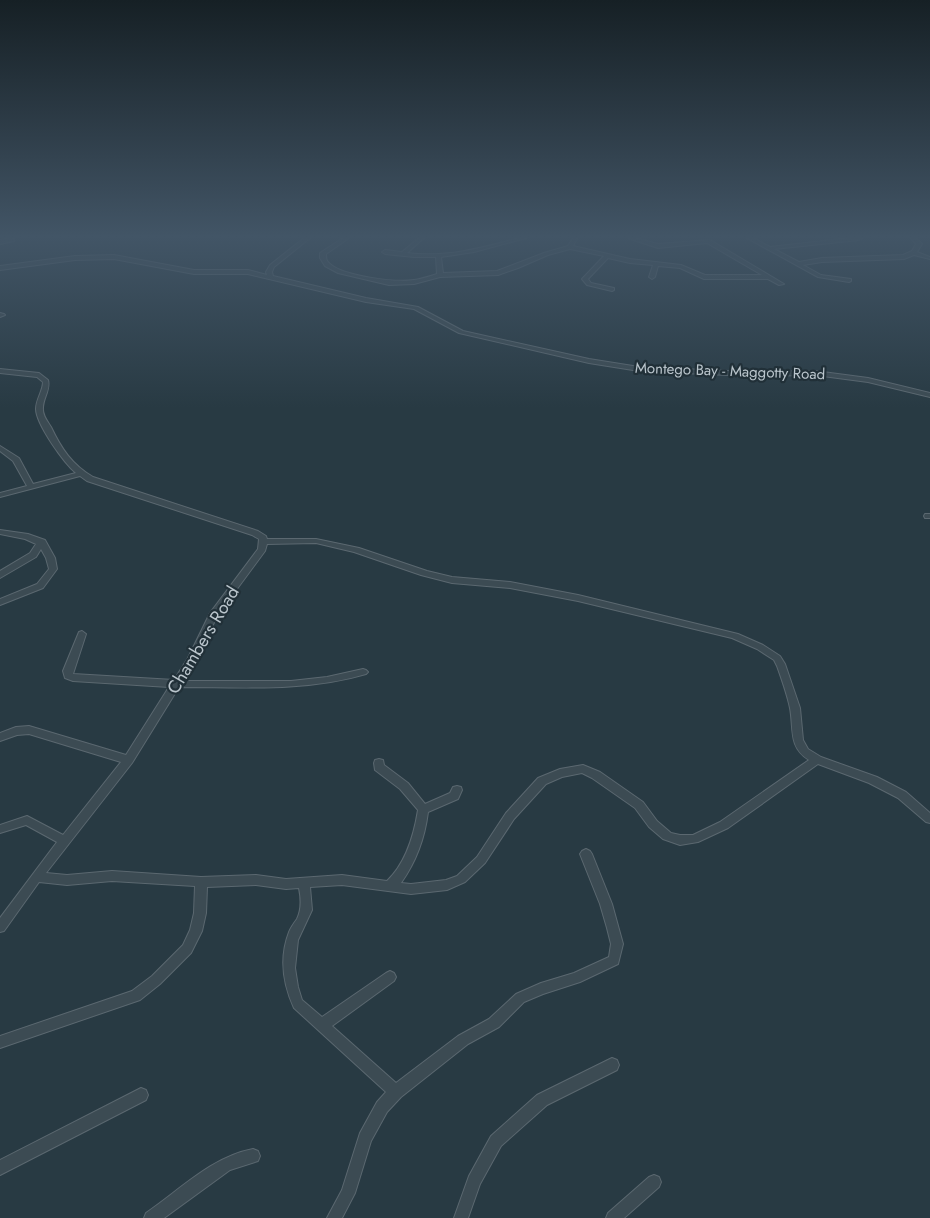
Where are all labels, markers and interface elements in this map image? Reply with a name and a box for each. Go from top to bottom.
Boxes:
street label: Montego Bay - Maggotty Road [634,357,826,385]
street label: Chambers Road [161,581,245,699]

